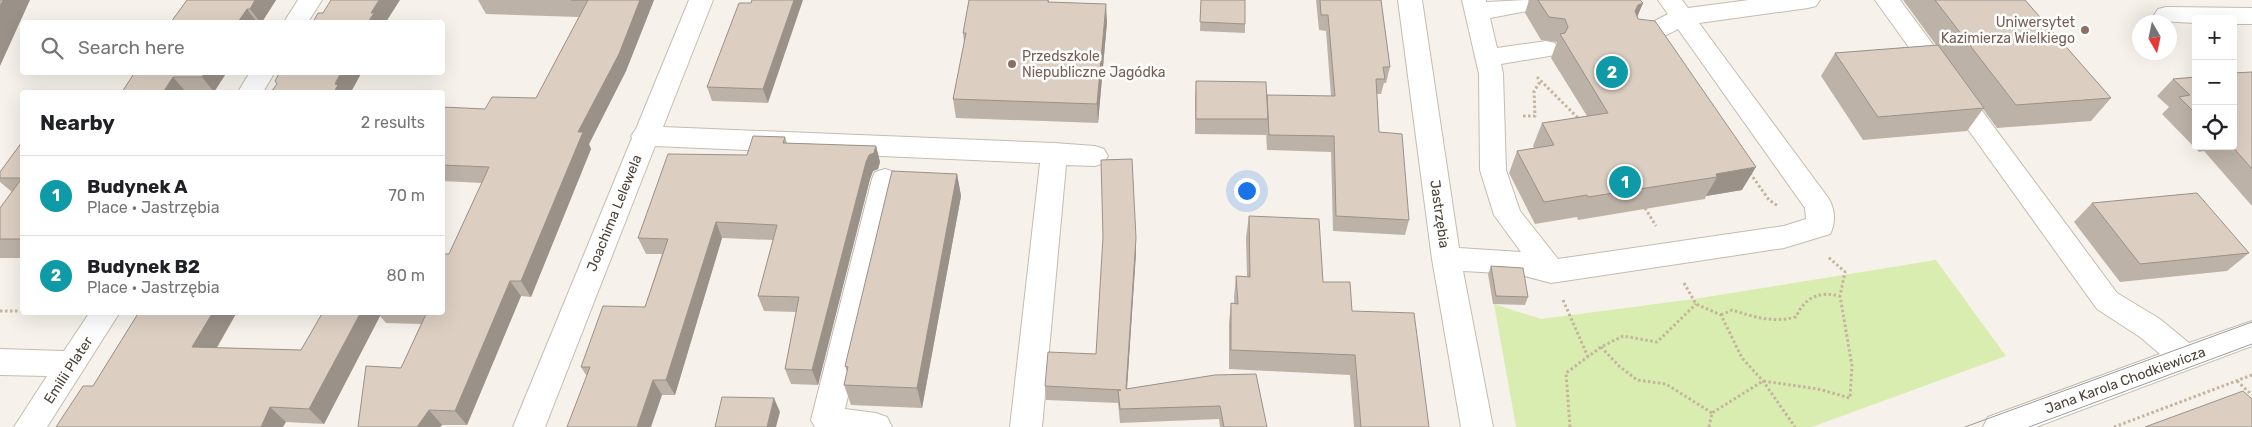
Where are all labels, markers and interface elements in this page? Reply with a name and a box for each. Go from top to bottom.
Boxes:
place label: Uniwersytet Kazimierza Wielkiego [1941,14,2076,47]
north arrow [2132,15,2177,60]
map controls [2192,15,2237,150]
button: + [2192,15,2237,60]
search box [20,20,445,75]
marker: Uniwersytet Kazimierza Wielkiego [2079,24,2091,36]
icon: search [38,34,66,62]
text: Search here [78,36,185,59]
place label: Przedszkole Niepubliczne Jagódka [1022,48,1166,81]
pin: 2 [1596,53,1628,91]
marker: Przedszkole Niepubliczne Jagódka [1006,58,1018,70]
button: − [2192,60,2237,105]
button: locate [2192,105,2237,150]
text: Nearby [40,110,115,135]
text: 2 results [361,113,425,132]
street label: Joachima Lelewela [583,152,646,274]
pin: 1 [1609,163,1641,201]
text: Budynek A [87,175,188,198]
your location [1234,178,1260,204]
street label: Jastrzębia [1426,179,1453,249]
text: 1 [52,186,60,205]
text: 70 m [388,186,425,205]
text: Place · Jastrzębia [87,198,220,217]
text: Budynek B2 [87,255,200,278]
text: 2 [51,266,61,285]
text: 80 m [387,266,425,285]
text: Place · Jastrzębia [87,278,220,297]
street label: Emilii Plater [40,333,97,407]
street label: Jana Karola Chodkiewicza [2043,343,2208,417]

